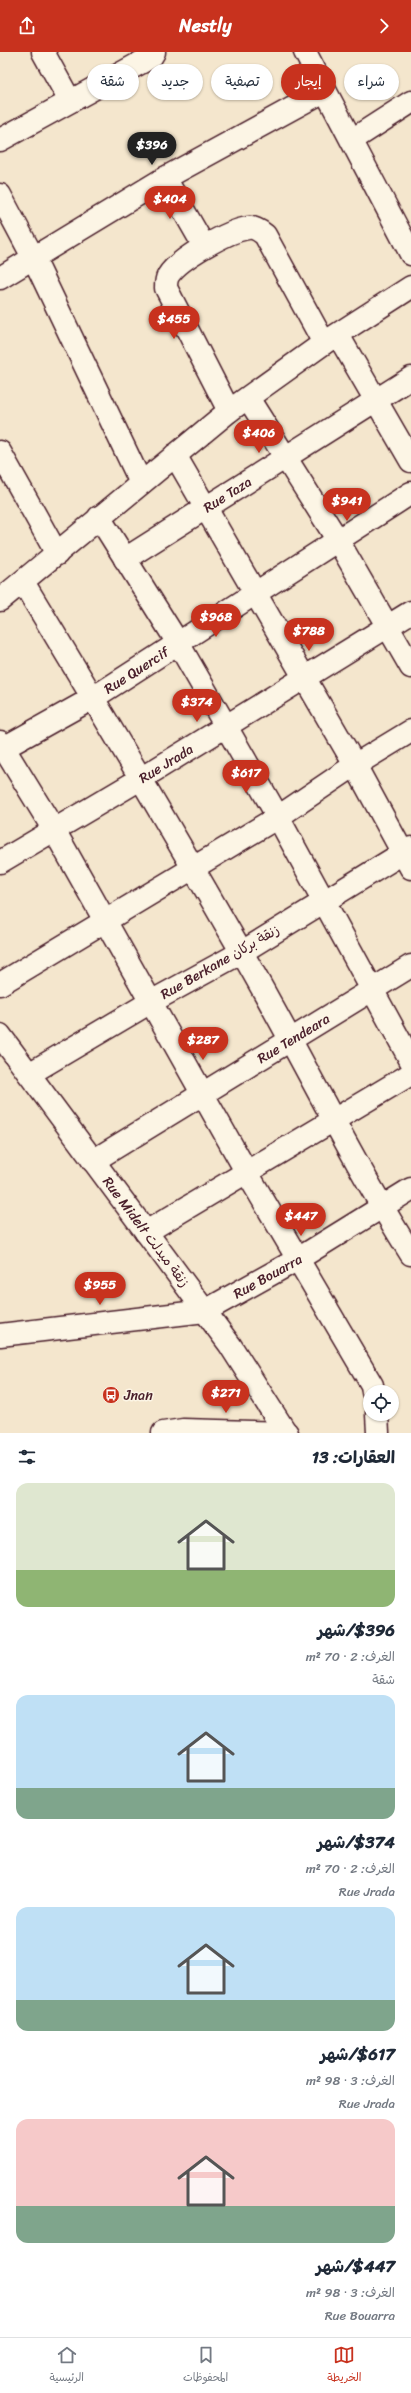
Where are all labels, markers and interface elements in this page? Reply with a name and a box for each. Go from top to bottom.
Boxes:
text: Nestly [179,10,232,42]
icon: share [16,15,38,37]
icon: forward [373,15,395,37]
chip: شقة [87,64,139,100]
chip: جديد [147,64,203,100]
chip: تصفية [211,64,273,100]
chip: إيجار [281,64,336,100]
chip: شراء [344,64,399,100]
pin: $396 [128,132,176,166]
text: $396 [136,133,168,156]
pin: $404 [146,186,194,220]
text: $404 [153,187,187,210]
pin: $455 [150,306,198,340]
text: $455 [158,307,190,330]
pin: $406 [235,420,283,454]
text: $406 [243,421,275,444]
street label: Rue Taza [198,469,257,519]
pin: $941 [323,488,371,522]
text: $941 [332,489,362,512]
pin: $968 [192,604,240,638]
text: $968 [200,605,232,628]
pin: $788 [285,618,333,652]
text: $788 [293,619,325,642]
street label: Rue Quercif [99,639,175,701]
pin: $374 [173,689,221,723]
text: $374 [181,690,213,713]
street label: Rue Jrada [133,737,198,790]
pin: $617 [222,760,270,794]
text: $617 [231,761,261,784]
street label: Rue Berkane زنقة بركان [156,918,284,1006]
street label: Rue Tendeara [252,1006,335,1070]
pin: $287 [179,1027,227,1061]
text: $287 [187,1028,219,1051]
street label: Rue Midelt زنقة ميدلت [96,1171,196,1293]
pin: $447 [277,1203,325,1237]
text: $447 [285,1204,317,1227]
street label: Rue Bouarra [228,1247,307,1305]
pin: $955 [76,1272,124,1306]
text: $955 [84,1273,116,1296]
pin: $271 [202,1380,250,1414]
text: $271 [211,1381,241,1404]
place label: Jnan [123,1383,153,1408]
bus stop icon: Jnan [101,1385,121,1405]
map controls [363,1385,399,1421]
button: locate [363,1385,399,1421]
text: العقارات: 13 [312,1442,395,1472]
icon: filters [16,1446,38,1468]
icon: home [170,1509,242,1581]
text: $396/شهر [317,1615,395,1645]
text: الغرف: 2 · 70 m² [306,1645,395,1668]
text: شقة [372,1668,395,1691]
icon: home [170,1721,242,1793]
text: $374/شهر [317,1827,395,1857]
text: الغرف: 2 · 70 m² [306,1857,395,1880]
text: Rue Jrada [339,1880,395,1903]
icon: home [170,1933,242,2005]
text: $617/شهر [320,2039,395,2069]
text: الغرف: 3 · 98 m² [306,2069,395,2092]
text: Rue Jrada [339,2092,395,2115]
icon: home [170,2145,242,2217]
text: $447/شهر [316,2251,395,2281]
text: الغرف: 3 · 98 m² [306,2281,395,2304]
text: Rue Bouarra [325,2304,395,2327]
tab: الرئيسية [50,2344,84,2387]
tab: المحفوظات [183,2344,228,2387]
tab: الخريطة [327,2344,362,2387]

